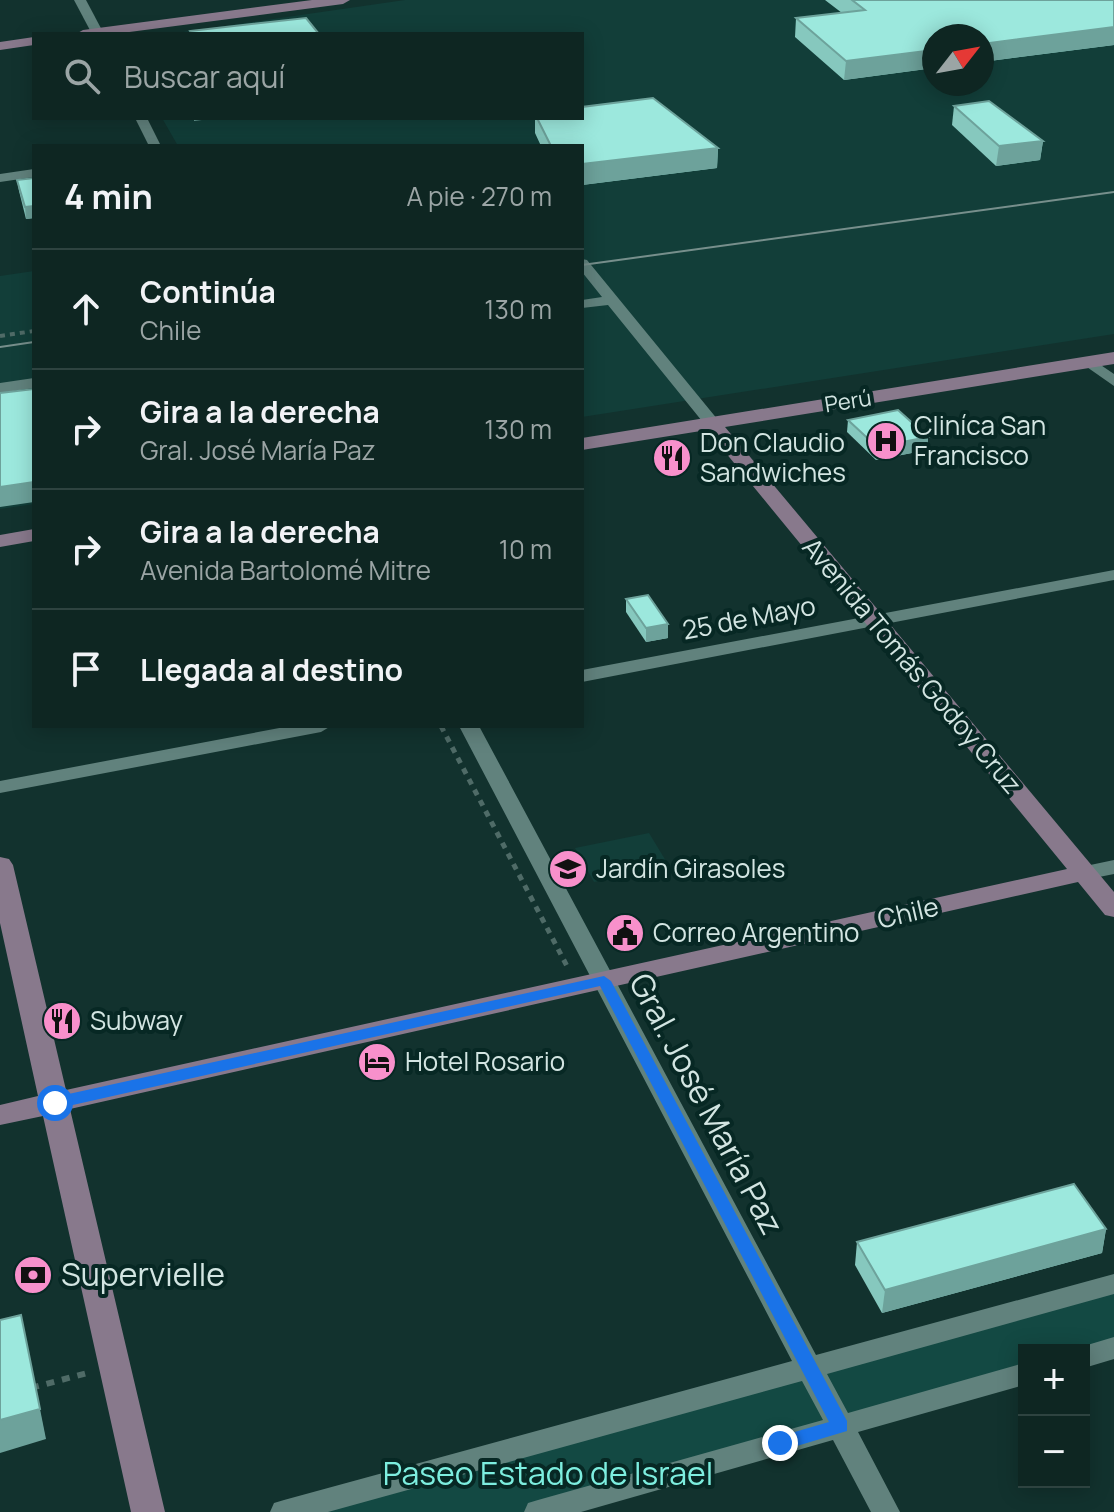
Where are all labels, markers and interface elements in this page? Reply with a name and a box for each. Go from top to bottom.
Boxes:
north arrow [922,24,994,96]
search box [32,32,584,120]
icon: search [60,54,104,98]
text: Buscar aquí [124,56,285,97]
text: 4 min [64,173,153,219]
text: A pie · 270 m [406,178,552,214]
text: Continúa [140,271,276,312]
icon: ahead [64,287,108,331]
text: 130 m [484,291,552,327]
text: Chile [140,312,201,348]
street label: Perú [822,383,874,419]
text: Gira a la derecha [140,391,380,432]
icon: right [64,407,108,451]
place label: Cliníca San Francisco [914,407,1046,473]
text: 130 m [484,411,552,447]
hospital icon: Cliníca San Francisco [865,420,907,462]
place label: Don Claudio Sandwiches [700,424,846,490]
text: Gral. José María Paz [140,432,376,468]
restaurant icon: Don Claudio Sandwiches [651,437,693,479]
text: Gira a la derecha [140,511,380,552]
icon: right [64,527,108,571]
street label: Avenida Tomás Godoy Cruz [795,530,1031,801]
text: 10 m [499,531,552,567]
text: Avenida Bartolomé Mitre [140,552,431,588]
street label: 25 de Mayo [679,586,818,648]
icon: arrive [64,647,108,691]
text: Llegada al destino [140,649,403,690]
school or university icon: Jardín Girasoles [547,848,589,890]
place label: Jardín Girasoles [596,850,785,886]
street label: Chile [874,888,942,936]
public building icon: Correo Argentino [604,912,646,954]
place label: Correo Argentino [653,914,859,950]
street label: Gral. José María Paz [619,965,794,1242]
restaurant icon: Subway [41,1000,83,1042]
place label: Subway [90,1002,183,1038]
hotel icon: Hotel Rosario [356,1041,398,1083]
place label: Hotel Rosario [405,1043,565,1079]
route start [37,1085,73,1121]
place label: Supervielle [61,1252,225,1296]
bank icon: Supervielle [12,1254,54,1296]
map controls [1018,1344,1090,1488]
button: + [1018,1344,1090,1416]
button: − [1018,1416,1090,1488]
route end [762,1425,798,1461]
park label: Paseo Estado de Israel [383,1451,713,1495]

